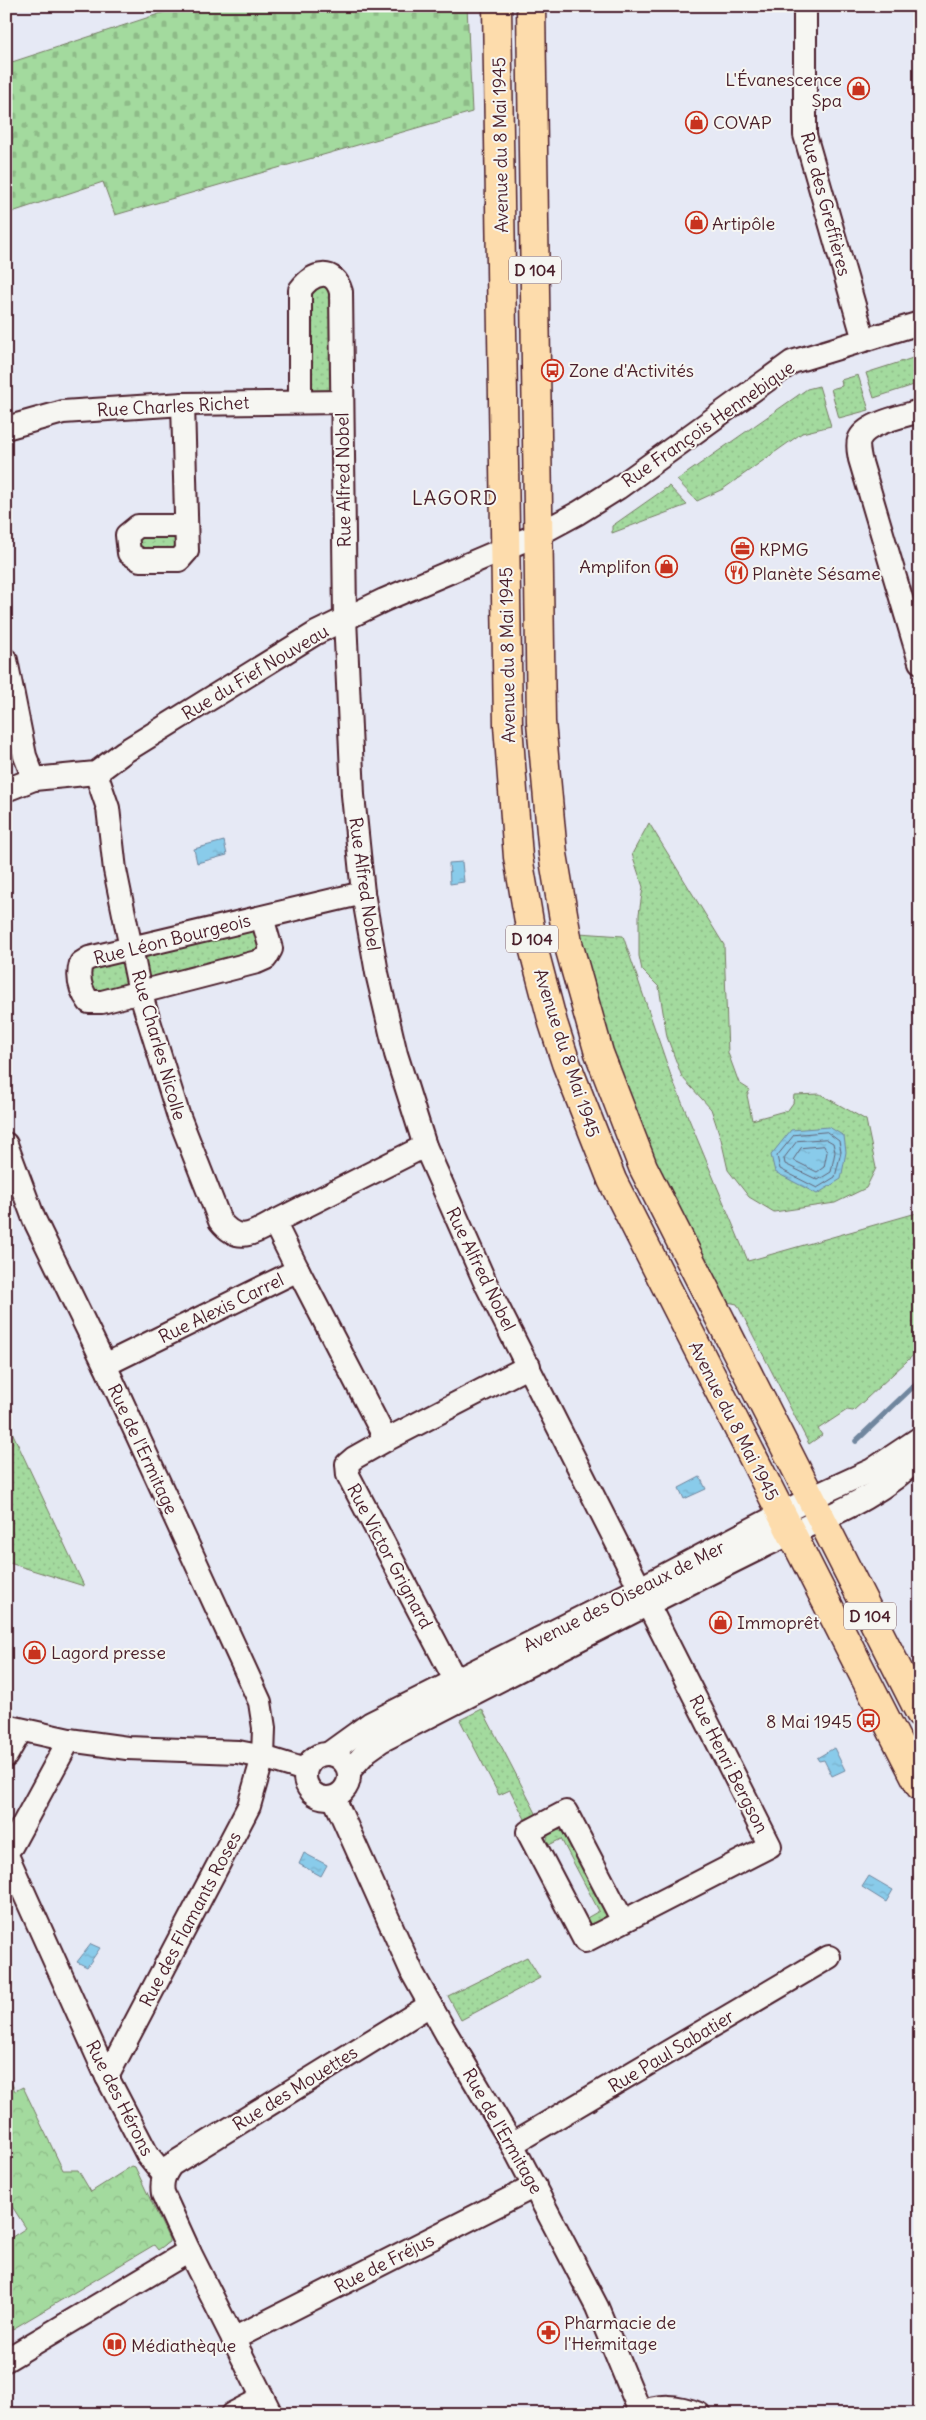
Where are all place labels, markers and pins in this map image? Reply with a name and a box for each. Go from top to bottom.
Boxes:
place label: L'Évanescence Spa [725,68,842,112]
shop icon: L'Évanescence Spa [846,77,870,101]
shop icon: COVAP [685,110,709,134]
place label: COVAP [713,111,772,134]
shop icon: Artipôle [684,211,708,235]
place label: Artipôle [712,212,775,235]
bus stop icon: Zone d'Activités [541,358,565,382]
place label: Zone d'Activités [569,359,694,382]
office icon: KPMG [731,537,755,561]
place label: KPMG [759,538,809,561]
shop icon: Amplifon [655,554,679,578]
place label: Amplifon [579,555,651,578]
restaurant icon: Planète Sésame [724,561,748,585]
place label: Planète Sésame [752,562,881,585]
shop icon: Immoprêt [709,1610,733,1634]
place label: Immoprêt [737,1611,819,1634]
shop icon: Lagord presse [23,1640,47,1664]
place label: Lagord presse [51,1641,166,1664]
bus stop icon: 8 Mai 1945 [856,1709,880,1733]
place label: 8 Mai 1945 [766,1710,852,1733]
place label: Pharmacie de l'Hermitage [564,2311,676,2355]
pharmacy icon: Pharmacie de l'Hermitage [536,2320,560,2344]
library icon: Médiathèque [103,2333,127,2357]
place label: Médiathèque [131,2334,236,2357]

